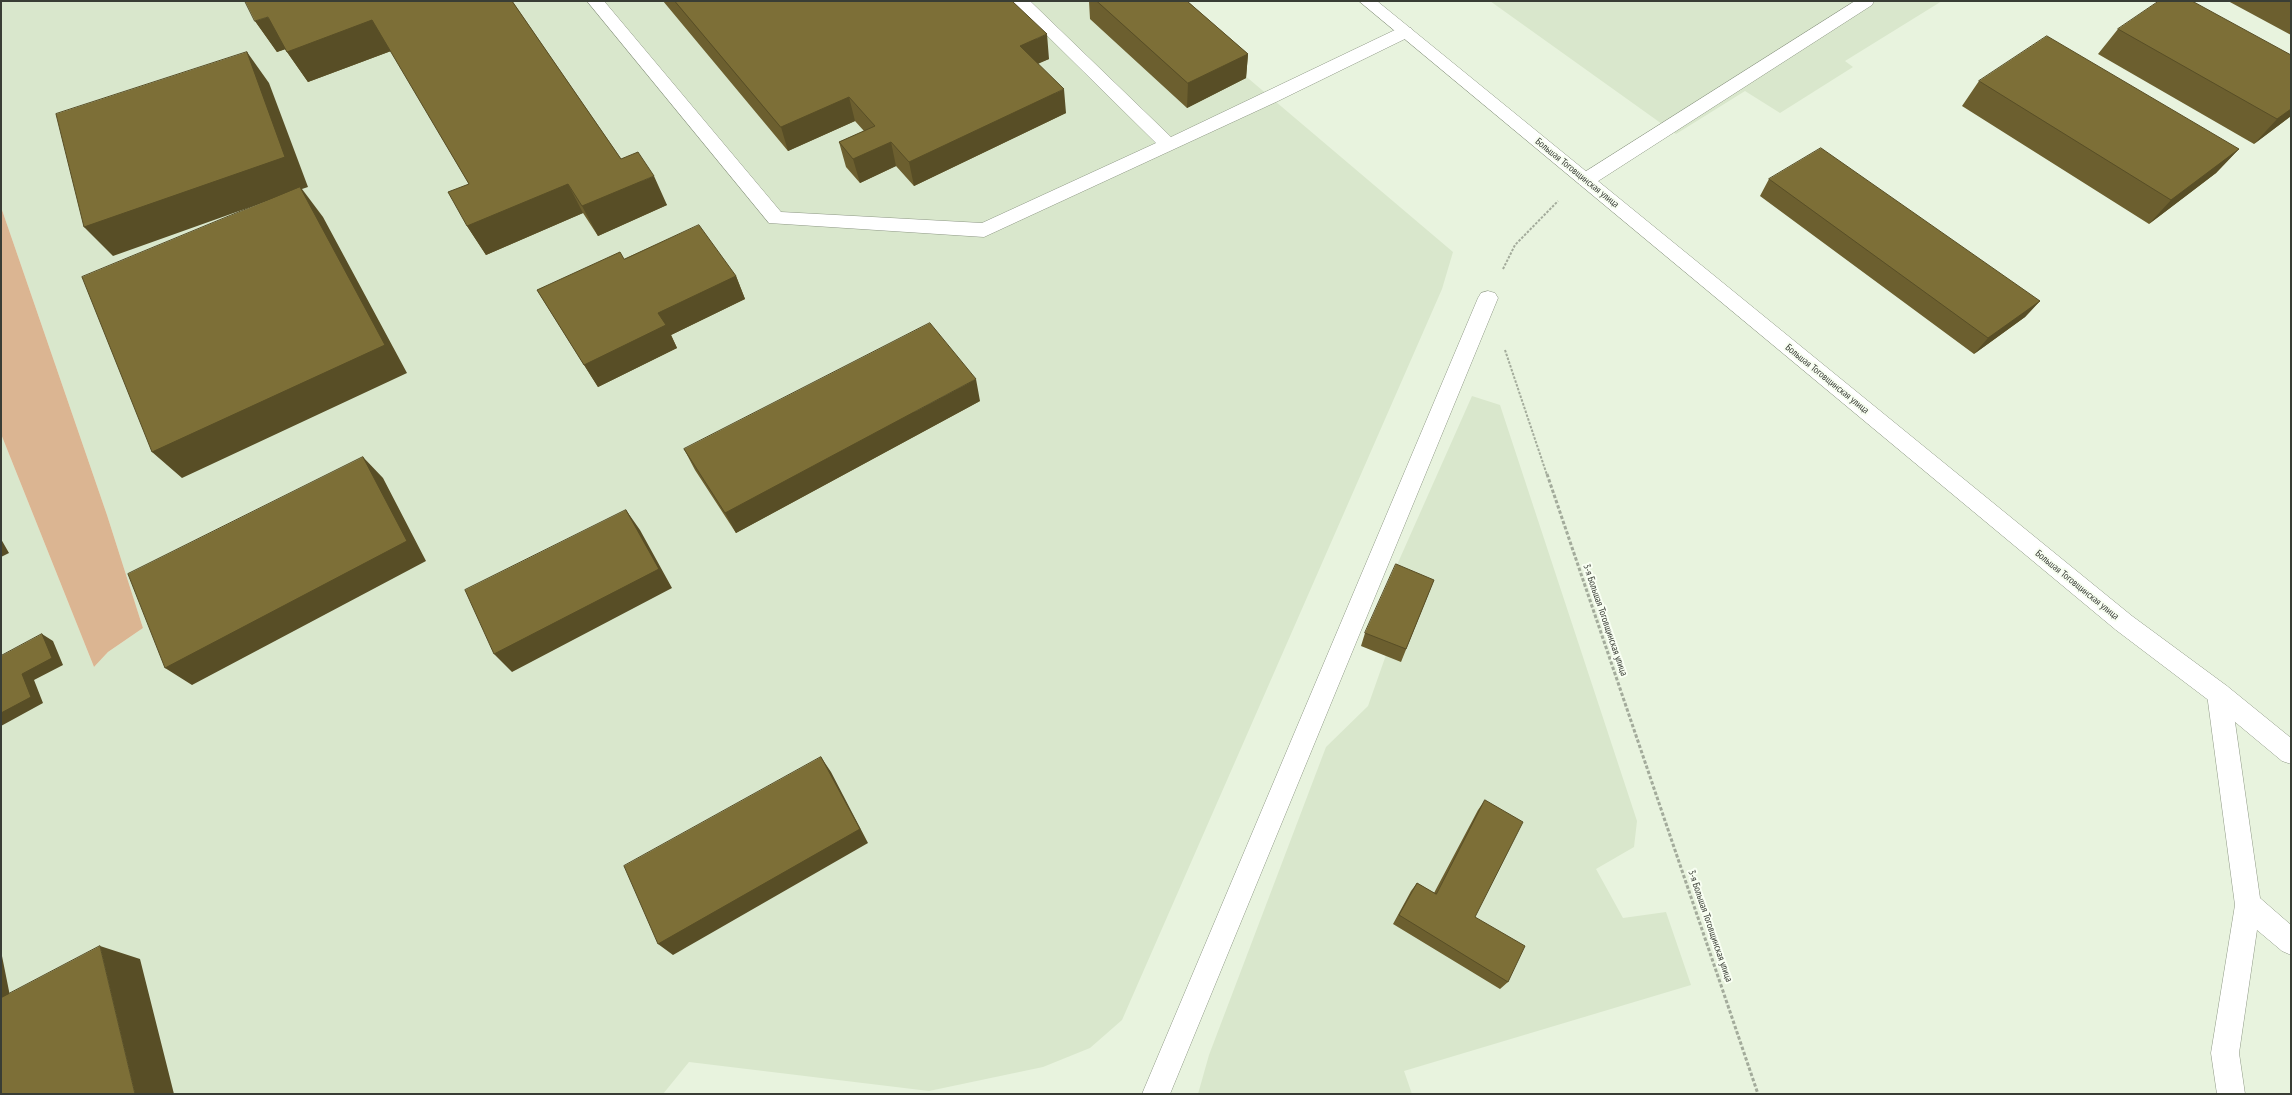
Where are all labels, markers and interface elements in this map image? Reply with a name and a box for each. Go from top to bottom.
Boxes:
street label: Большая Тоговщинская улица [1533,136,1621,210]
street label: Большая Тоговщинская улица [1783,342,1871,416]
street label: Большая Тоговщинская улица [2033,548,2121,622]
street label: 3-я Большая Тоговщинская улица [1580,562,1630,678]
street label: 3-я Большая Тоговщинская улица [1685,868,1735,984]

